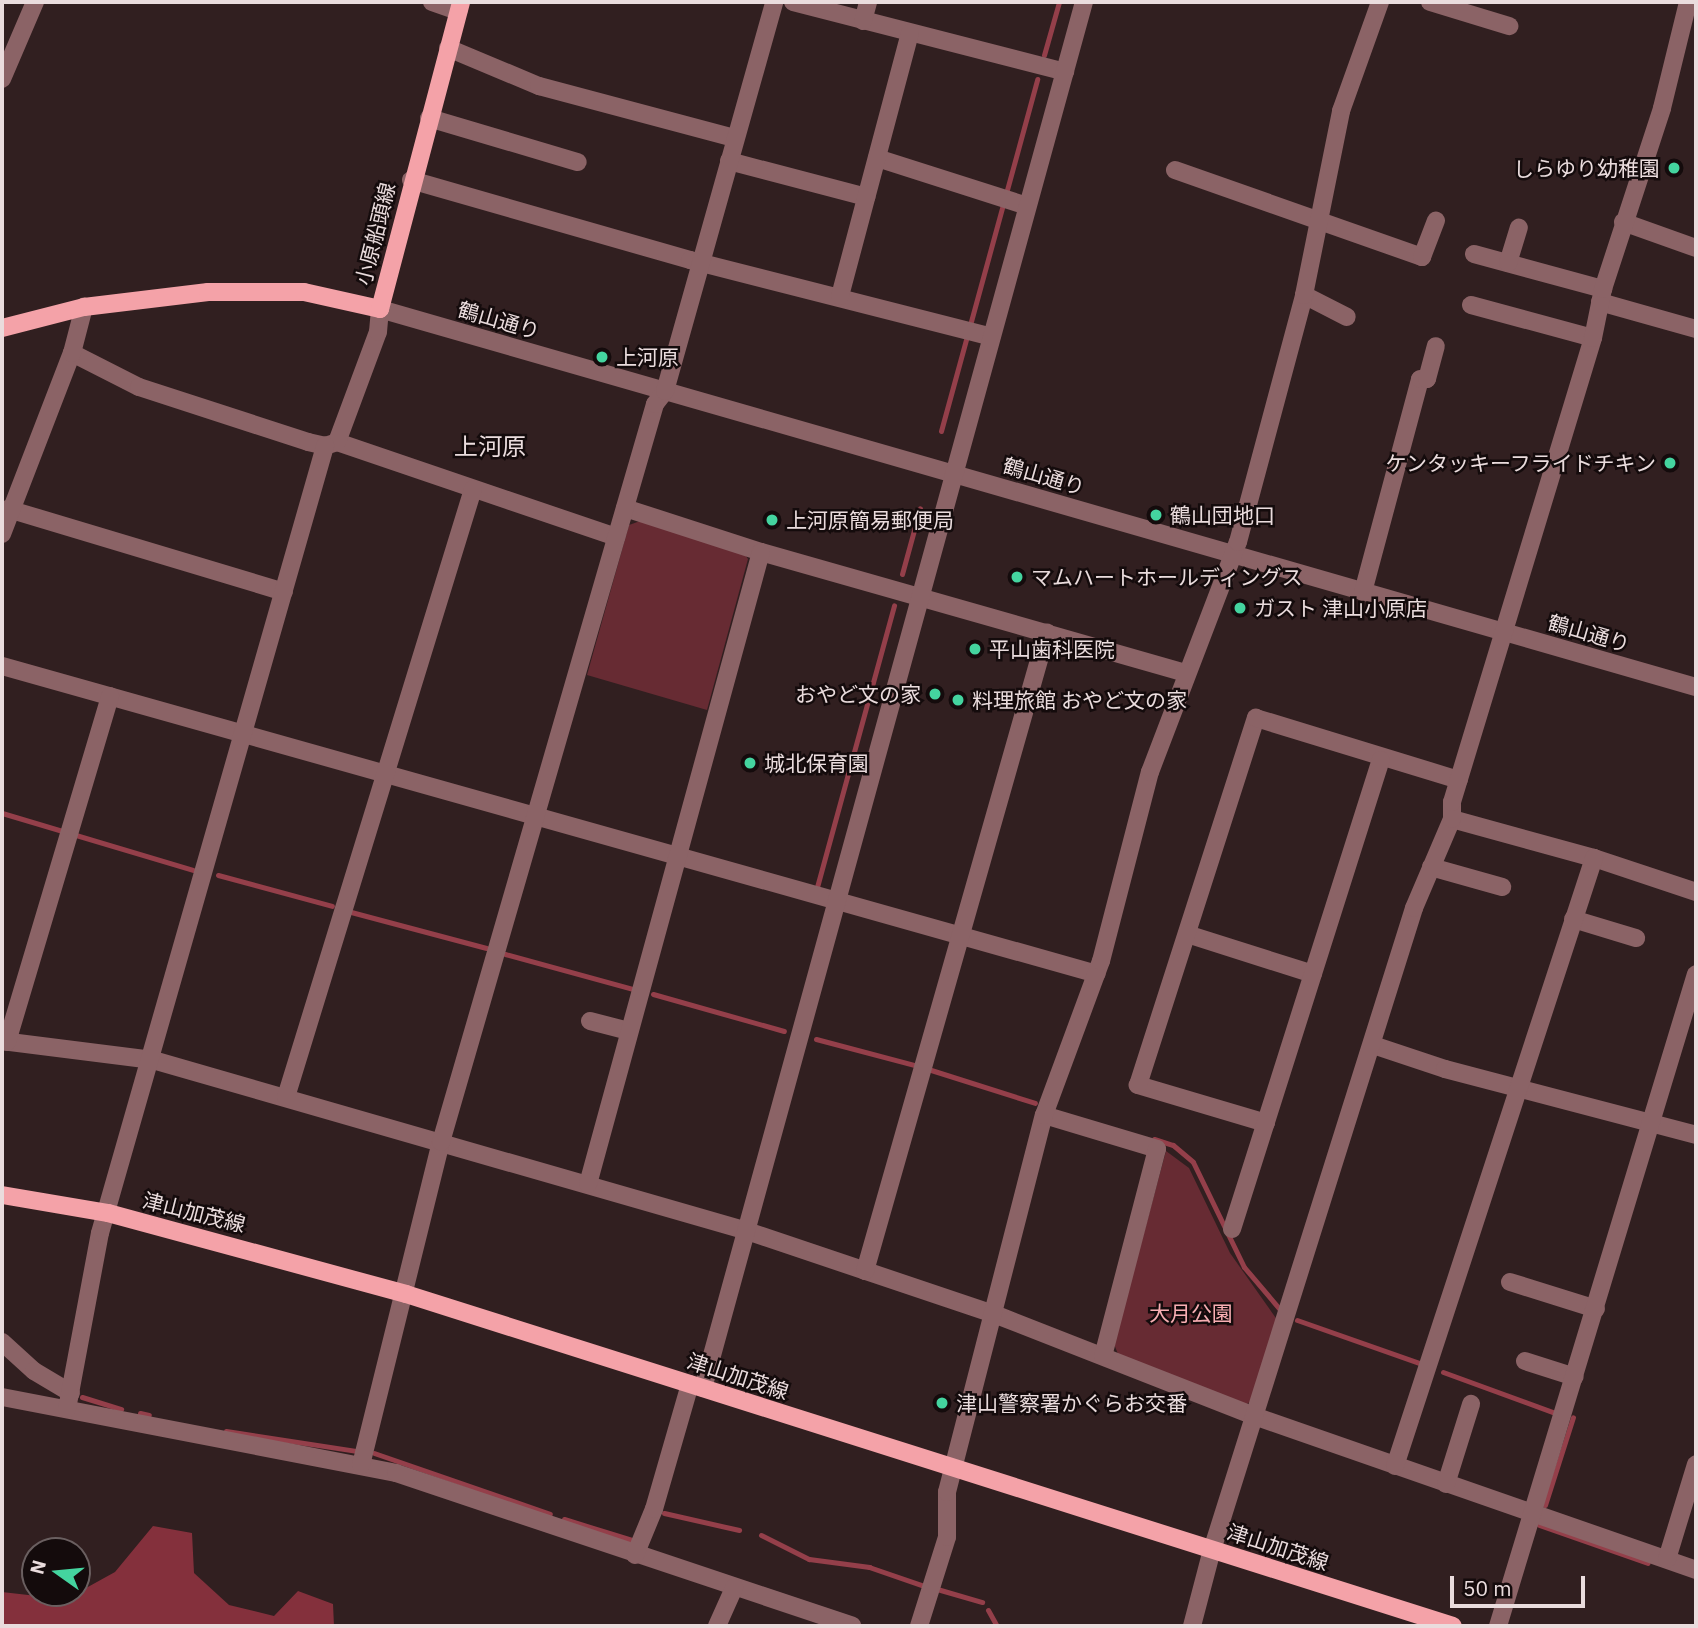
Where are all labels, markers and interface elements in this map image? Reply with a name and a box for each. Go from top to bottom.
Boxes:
place label: しらゆり幼稚園 [1513,155,1660,181]
marker: しらゆり幼稚園 [1666,160,1682,176]
street label: 小原船頭線 [350,180,400,288]
street label: 鶴山通り [455,296,543,344]
place label: 上河原 [616,344,679,370]
marker: 上河原 [594,349,610,365]
district label: 上河原 [454,433,526,461]
place label: ケンタッキーフライドチキン [1383,450,1656,476]
street label: 鶴山通り [1000,452,1088,500]
marker: ケンタッキーフライドチキン [1662,455,1678,471]
place label: 鶴山団地口 [1170,502,1275,528]
place label: 上河原簡易郵便局 [786,507,954,533]
marker: 鶴山団地口 [1148,507,1164,523]
marker: 上河原簡易郵便局 [764,512,780,528]
place label: マムハートホールディングス [1031,564,1304,590]
marker: マムハートホールディングス [1009,569,1025,585]
place label: ガスト 津山小原店 [1254,595,1427,621]
marker: ガスト 津山小原店 [1232,600,1248,616]
street label: 鶴山通り [1545,609,1633,657]
place label: 平山歯科医院 [989,636,1115,662]
marker: 平山歯科医院 [967,641,983,657]
place label: おやど文の家 [795,681,921,707]
marker: おやど文の家 [927,686,943,702]
place label: 料理旅館 おやど文の家 [972,687,1187,713]
marker: 料理旅館 おやど文の家 [950,692,966,708]
place label: 城北保育園 [764,750,869,776]
marker: 城北保育園 [742,755,758,771]
street label: 津山加茂線 [140,1187,248,1237]
park label: 大月公園 [1149,1300,1233,1326]
street label: 津山加茂線 [684,1348,792,1404]
place label: 津山警察署かぐらお交番 [956,1390,1187,1416]
marker: 津山警察署かぐらお交番 [934,1395,950,1411]
street label: 津山加茂線 [1224,1519,1332,1575]
north arrow [21,1537,91,1607]
text: N [24,1557,51,1577]
scale bar [1453,1562,1588,1606]
text: 50 m [1463,1574,1512,1602]

